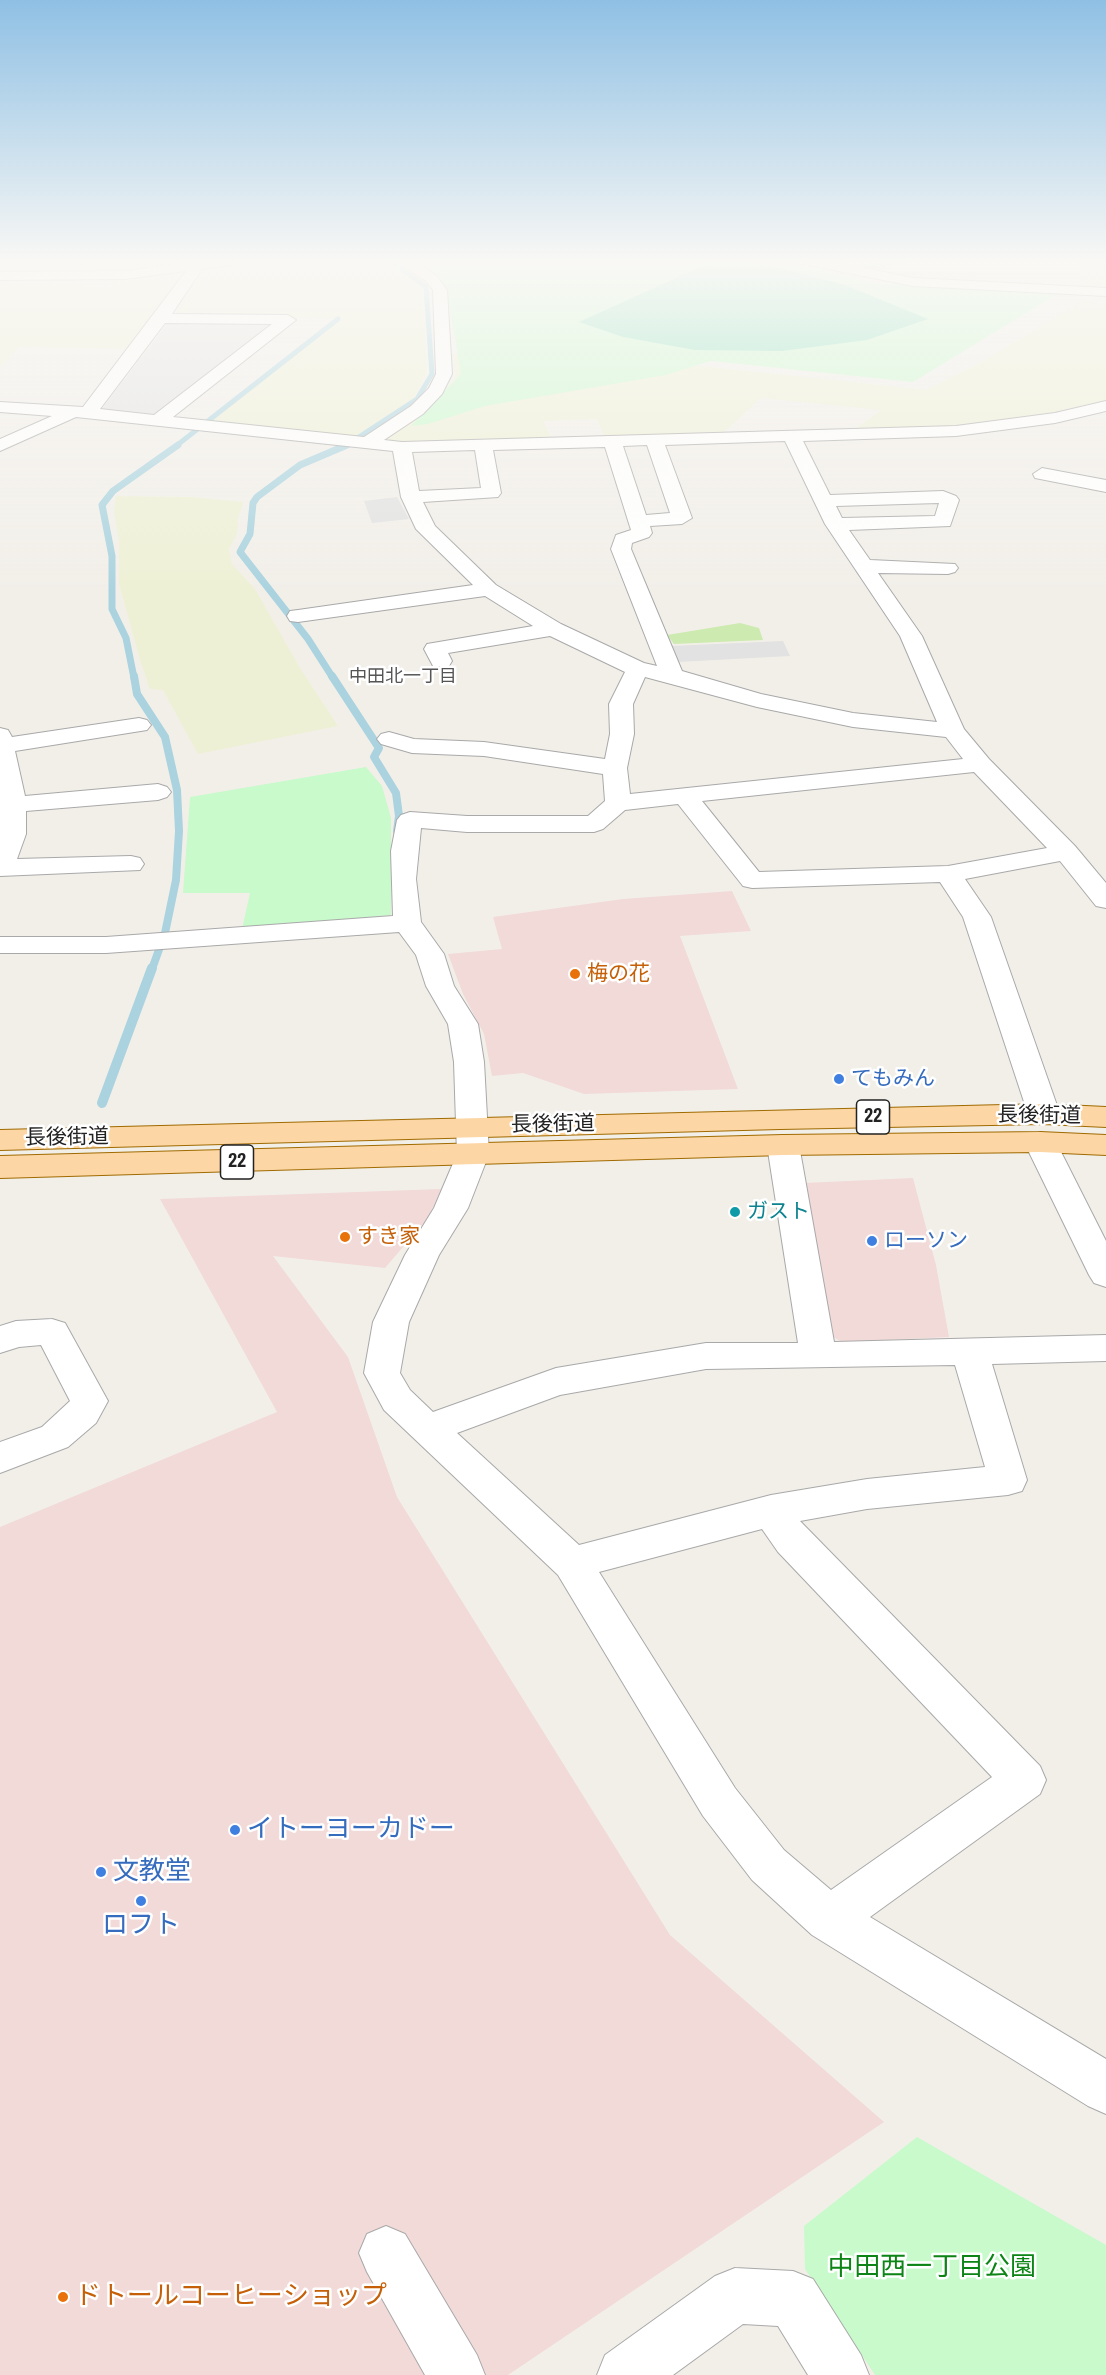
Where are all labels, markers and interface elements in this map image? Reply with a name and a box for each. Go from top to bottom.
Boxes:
district label: 中田北一丁目 [349,666,457,688]
place label: 梅の花 [587,961,650,987]
marker: 梅の花 [568,967,582,981]
place label: てもみん [851,1066,935,1092]
marker: てもみん [832,1072,846,1086]
road number: 22 [856,1100,890,1134]
street label: 長後街道 [997,1103,1081,1129]
street label: 長後街道 [511,1112,595,1138]
street label: 長後街道 [25,1125,109,1151]
road number: 22 [220,1145,254,1179]
place label: ガスト [747,1199,810,1225]
marker: ガスト [728,1205,742,1219]
place label: すき家 [357,1224,420,1250]
place label: ローソン [884,1228,968,1254]
marker: すき家 [338,1230,352,1244]
marker: ローソン [865,1234,879,1248]
place label: イトーヨーカドー [247,1814,455,1846]
marker: イトーヨーカドー [228,1823,242,1837]
place label: 文教堂 [113,1856,191,1888]
marker: 文教堂 [94,1865,108,1879]
marker: ロフト [134,1894,148,1908]
place label: ロフト [102,1910,180,1942]
park label: 中田西一丁目公園 [828,2252,1036,2284]
place label: ドトールコーヒーショップ [75,2281,387,2313]
marker: ドトールコーヒーショップ [56,2290,70,2304]

